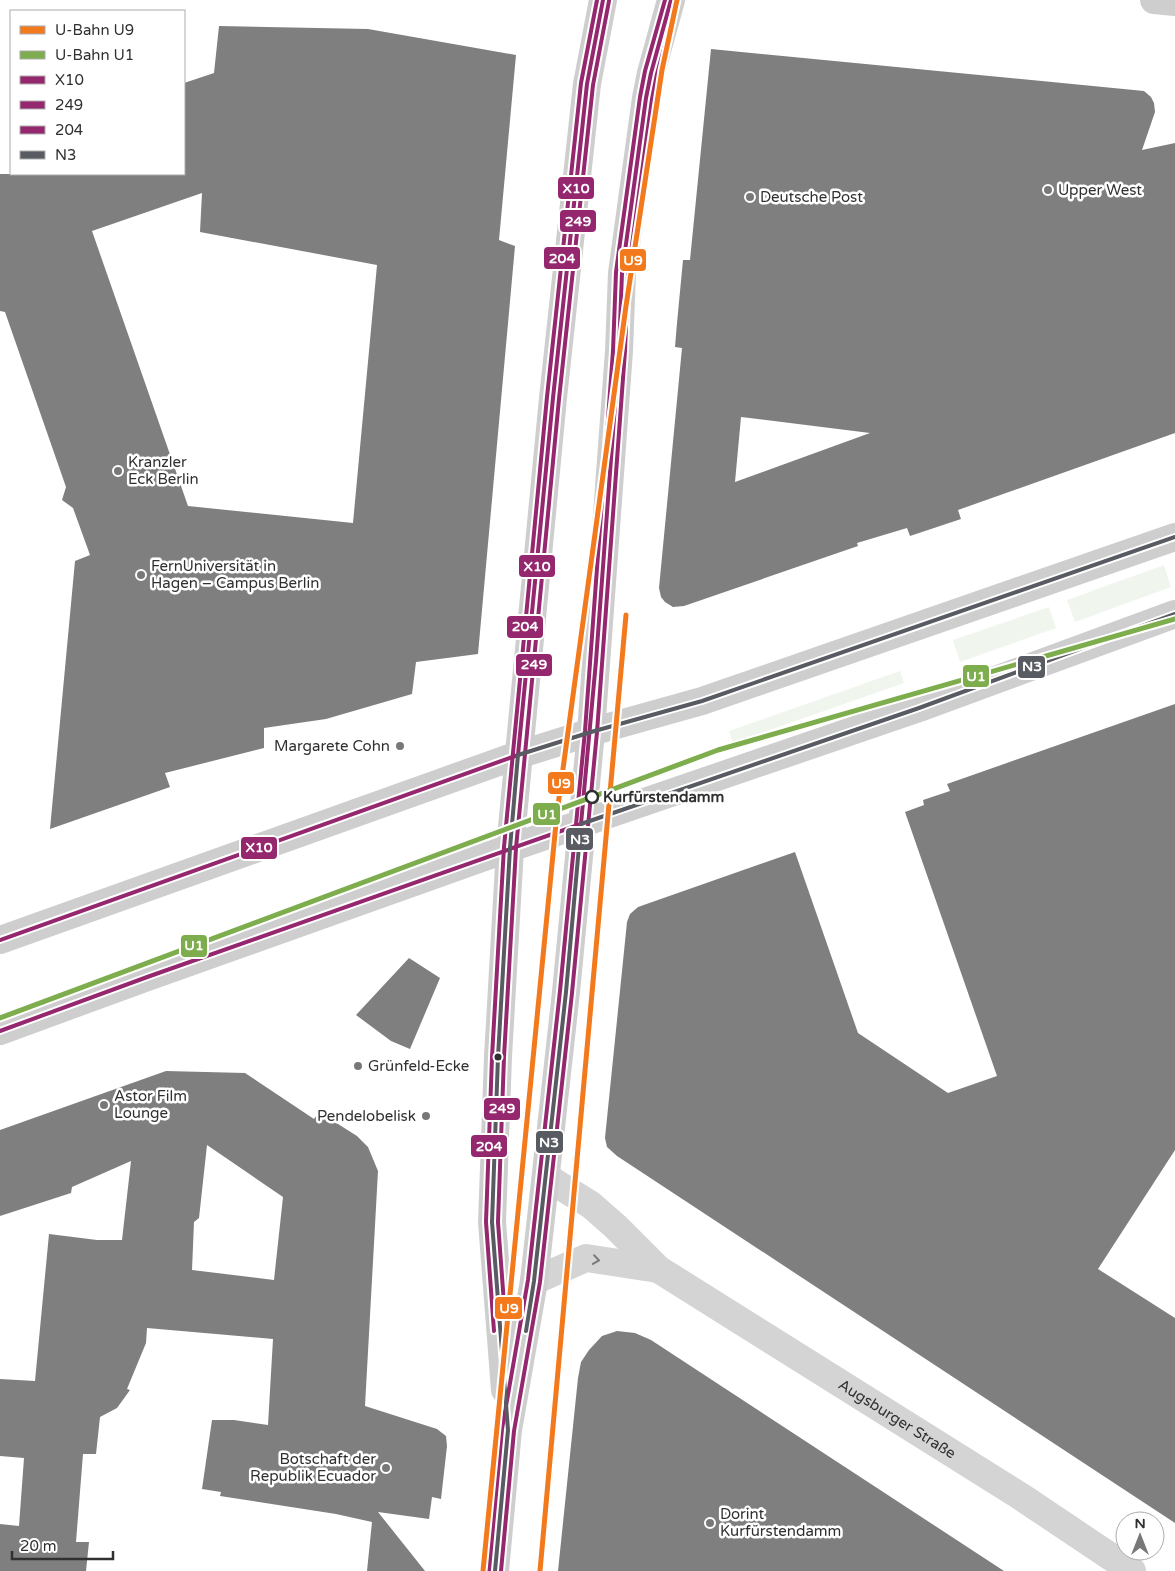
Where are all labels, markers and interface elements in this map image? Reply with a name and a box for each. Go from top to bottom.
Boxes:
legend [10,10,185,175]
text: U-Bahn U9 [55,21,134,39]
text: U-Bahn U1 [55,46,134,64]
text: X10 [55,71,84,89]
text: 249 [55,96,83,114]
text: 204 [55,121,83,139]
text: N3 [55,146,76,164]
line badge: X10 [557,176,595,200]
text: X10 [563,180,590,197]
place label: Upper West [1058,181,1142,199]
marker: Upper West [1042,184,1054,196]
place label: Deutsche Post [760,188,863,206]
marker: Deutsche Post [744,191,756,203]
line badge: 249 [559,209,597,233]
text: 249 [565,213,591,230]
line badge: 204 [543,246,581,270]
line badge: U9 [619,248,647,272]
text: 204 [549,250,575,267]
text: U9 [623,252,643,269]
place label: Kranzler Eck Berlin [128,453,199,488]
marker: Kranzler Eck Berlin [112,465,124,477]
line badge: X10 [518,554,556,578]
place label: FernUniversität in Hagen – Campus Berlin [151,557,319,592]
text: X10 [524,558,551,575]
marker: FernUniversität in Hagen – Campus Berlin [135,569,147,581]
line badge: 204 [506,615,544,639]
text: 204 [512,618,538,635]
line badge: 249 [515,653,553,677]
line badge: N3 [1017,655,1046,679]
text: 249 [521,656,547,673]
text: N3 [1022,658,1042,675]
line badge: U1 [962,664,990,688]
text: U1 [966,668,986,685]
place label: Margarete Cohn [274,737,390,755]
marker: Margarete Cohn [394,740,406,752]
line badge: U9 [547,771,575,795]
text: U9 [551,775,571,792]
place label: Kurfürstendamm [603,788,724,806]
marker: Kurfürstendamm [585,790,599,804]
line badge: U1 [532,802,561,826]
text: U1 [537,806,557,823]
line badge: N3 [565,827,594,851]
text: N3 [570,831,590,848]
line badge: X10 [240,836,278,860]
text: X10 [246,839,273,856]
line badge: U1 [180,934,208,958]
text: U1 [184,937,204,954]
unlabelled marker [493,1052,503,1062]
place label: Grünfeld-Ecke [368,1057,469,1075]
marker: Grünfeld-Ecke [352,1060,364,1072]
place label: Astor Film Lounge [114,1087,187,1122]
line badge: 249 [483,1097,521,1121]
marker: Astor Film Lounge [98,1099,110,1111]
text: 249 [489,1100,515,1117]
place label: Pendelobelisk [317,1107,416,1125]
marker: Pendelobelisk [420,1110,432,1122]
line badge: N3 [535,1130,564,1154]
line badge: 204 [470,1134,508,1158]
text: N3 [539,1134,559,1151]
text: 204 [476,1138,502,1155]
one-way arrow [591,1254,600,1264]
line badge: U9 [494,1296,523,1320]
text: U9 [499,1300,519,1317]
street label: Augsburger Straße [835,1375,959,1462]
place label: Botschaft der Republik Ecuador [250,1450,376,1485]
marker: Botschaft der Republik Ecuador [380,1462,392,1474]
place label: Dorint Kurfürstendamm [720,1505,841,1540]
north arrow [1115,1511,1165,1561]
text: N [1134,1515,1146,1532]
marker: Dorint Kurfürstendamm [704,1517,716,1529]
scale bar [12,1528,114,1560]
text: 20 m [20,1537,57,1555]

